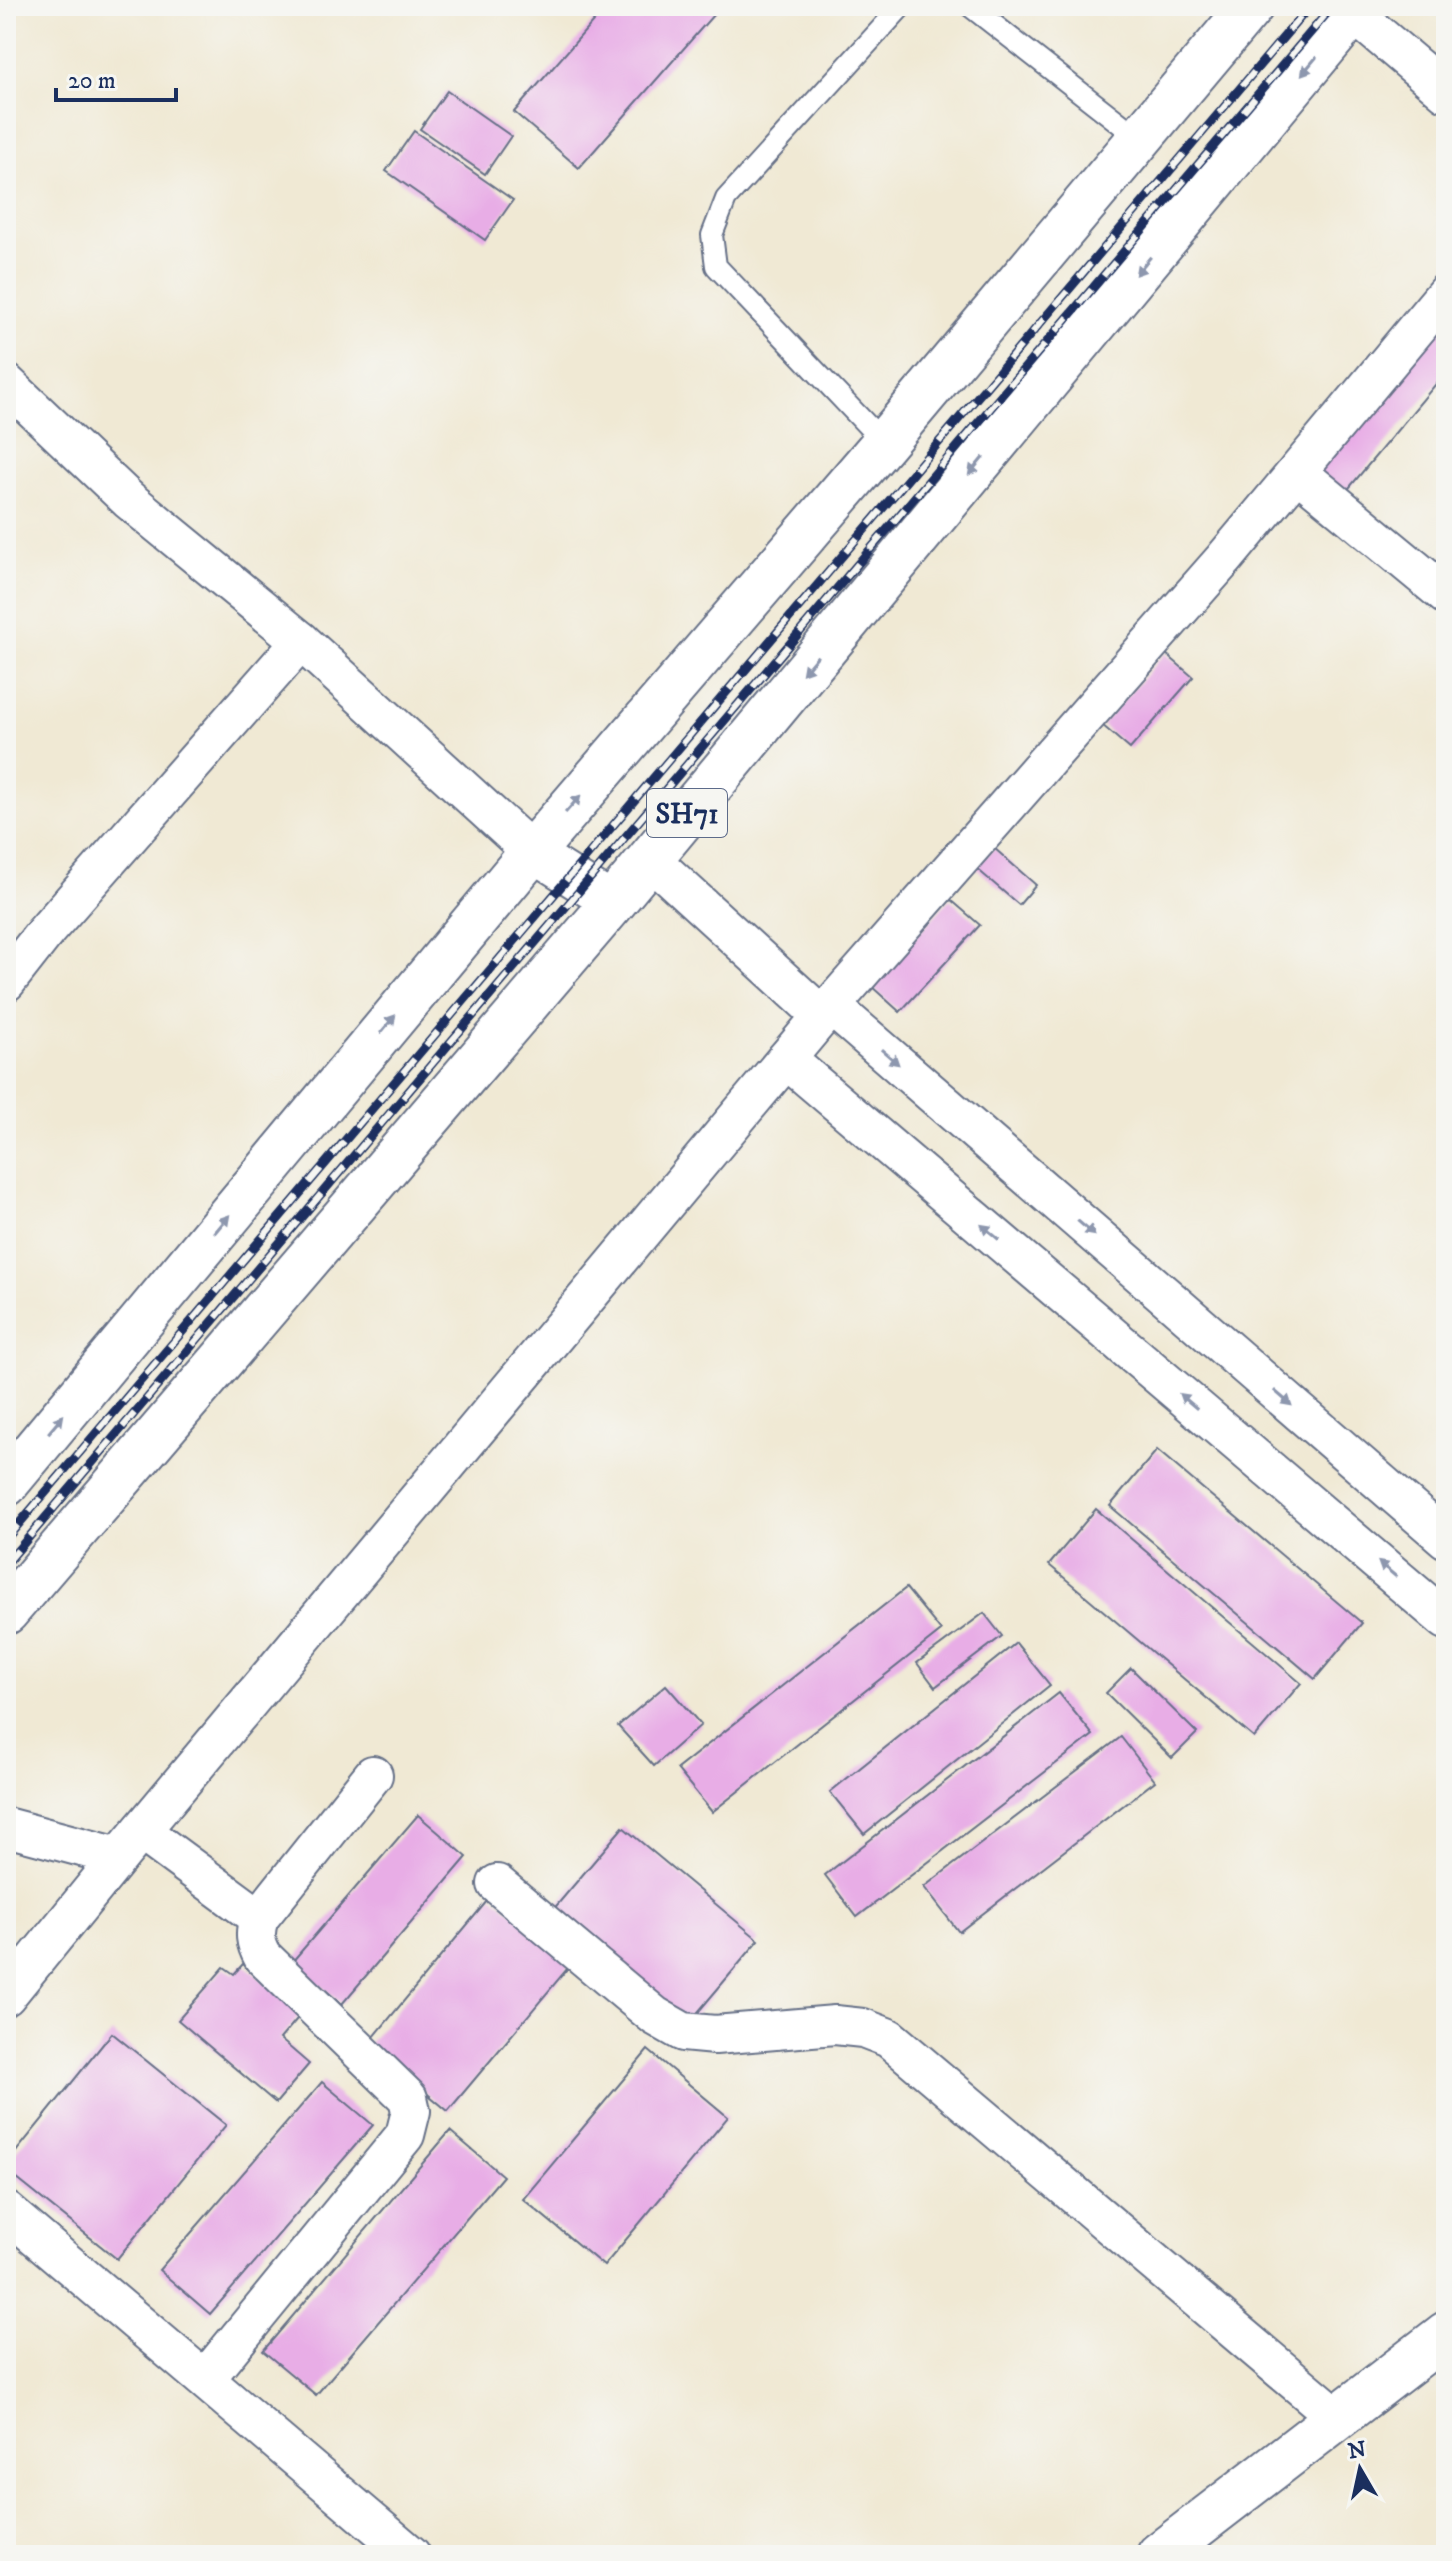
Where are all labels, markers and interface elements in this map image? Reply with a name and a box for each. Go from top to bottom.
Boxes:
scale bar [56,52,176,102]
one-way arrow [1301,56,1318,76]
text: 20 m [68,66,116,96]
one-way arrow [1135,255,1152,275]
one-way arrow [968,455,985,475]
one-way arrow [802,655,819,675]
road number: SH71 [647,789,727,837]
one-way arrow [564,794,582,813]
one-way arrow [379,1015,396,1035]
one-way arrow [880,1048,900,1065]
one-way arrow [213,1215,230,1235]
one-way arrow [1077,1218,1096,1236]
one-way arrow [981,1224,1001,1241]
one-way arrow [1272,1389,1292,1406]
one-way arrow [1179,1393,1199,1410]
one-way arrow [47,1414,64,1434]
one-way arrow [1377,1561,1397,1578]
north arrow [1320,2429,1400,2509]
text: N [1346,2436,1368,2465]

